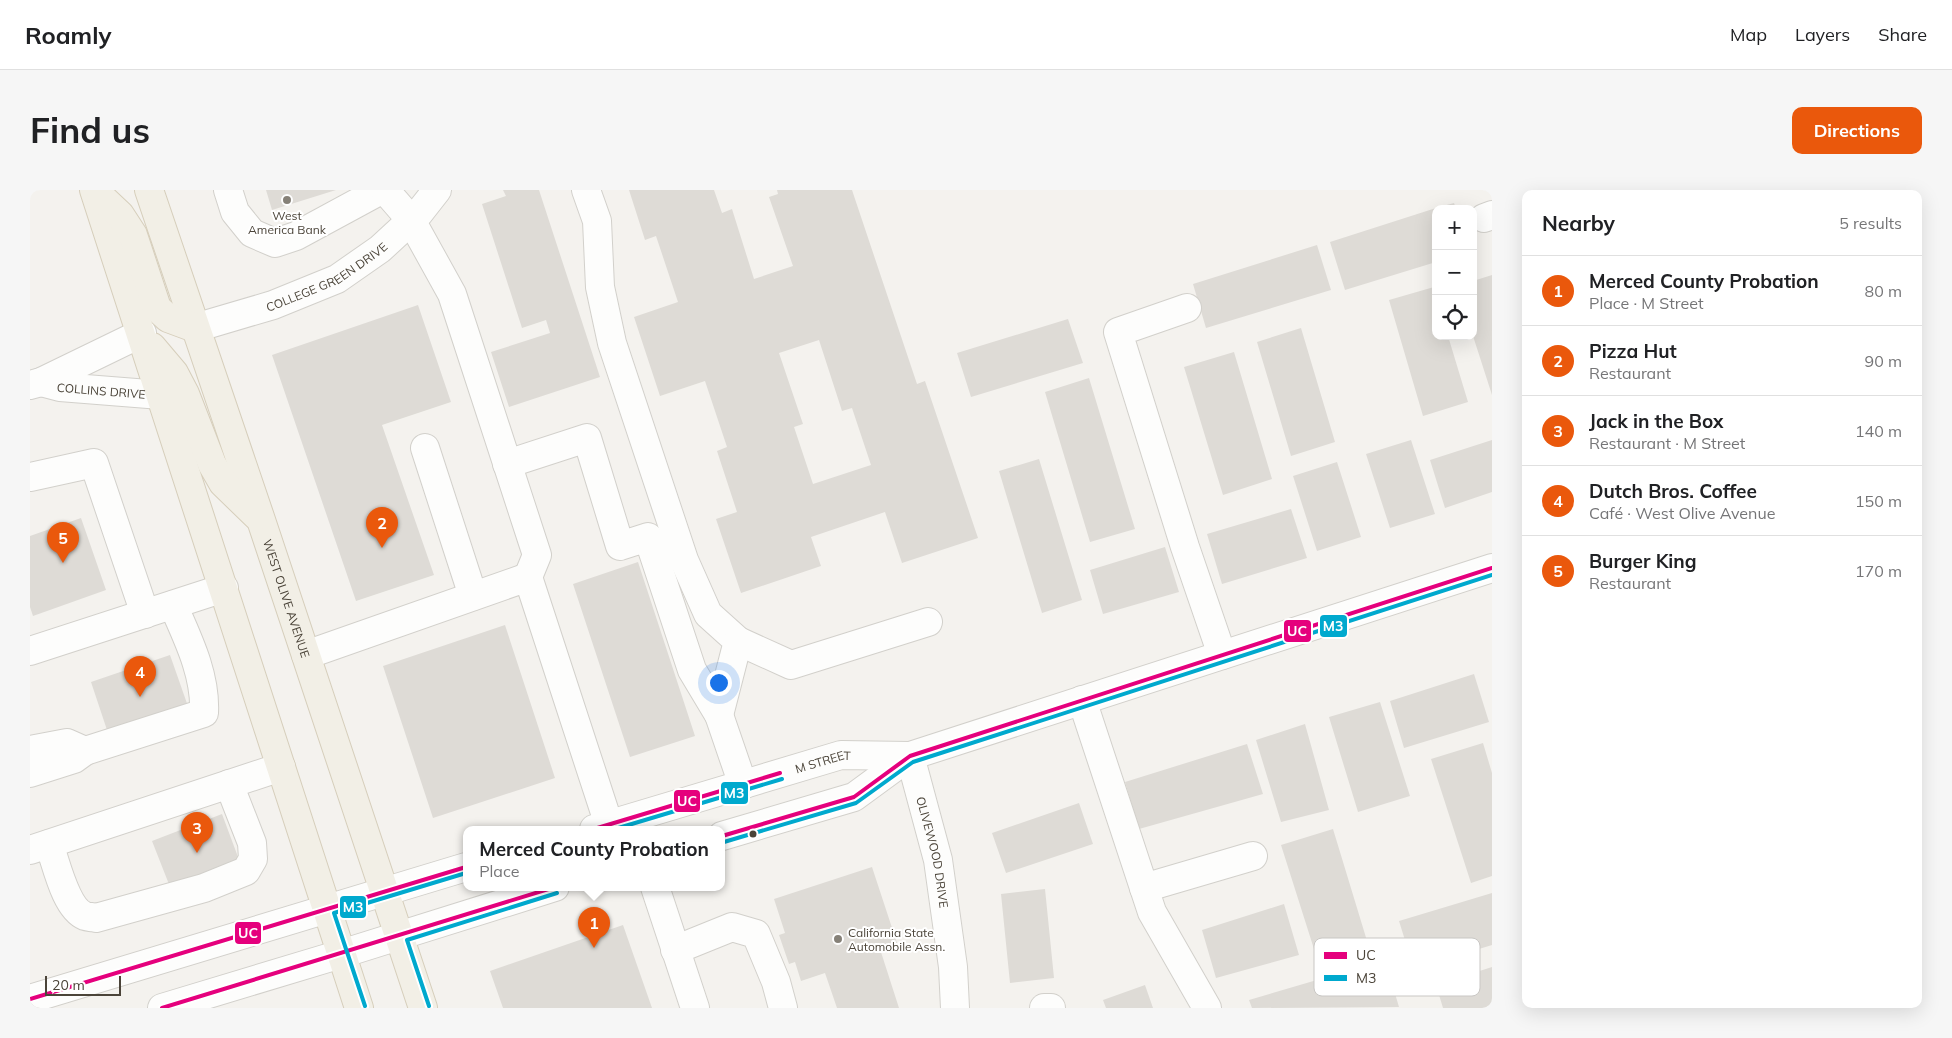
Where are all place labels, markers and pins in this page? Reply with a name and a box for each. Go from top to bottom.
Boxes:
marker: West America Bank [281,194,293,206]
place label: West America Bank [248,208,327,237]
pin: 2 [366,507,398,548]
pin: 5 [47,522,79,563]
pin: 4 [124,656,156,697]
pin: 3 [181,812,213,853]
unlabelled marker [748,829,758,839]
pin: 1 [578,907,610,948]
place label: California State Automobile Assn. [848,925,945,954]
marker: California State Automobile Assn. [832,933,844,945]

